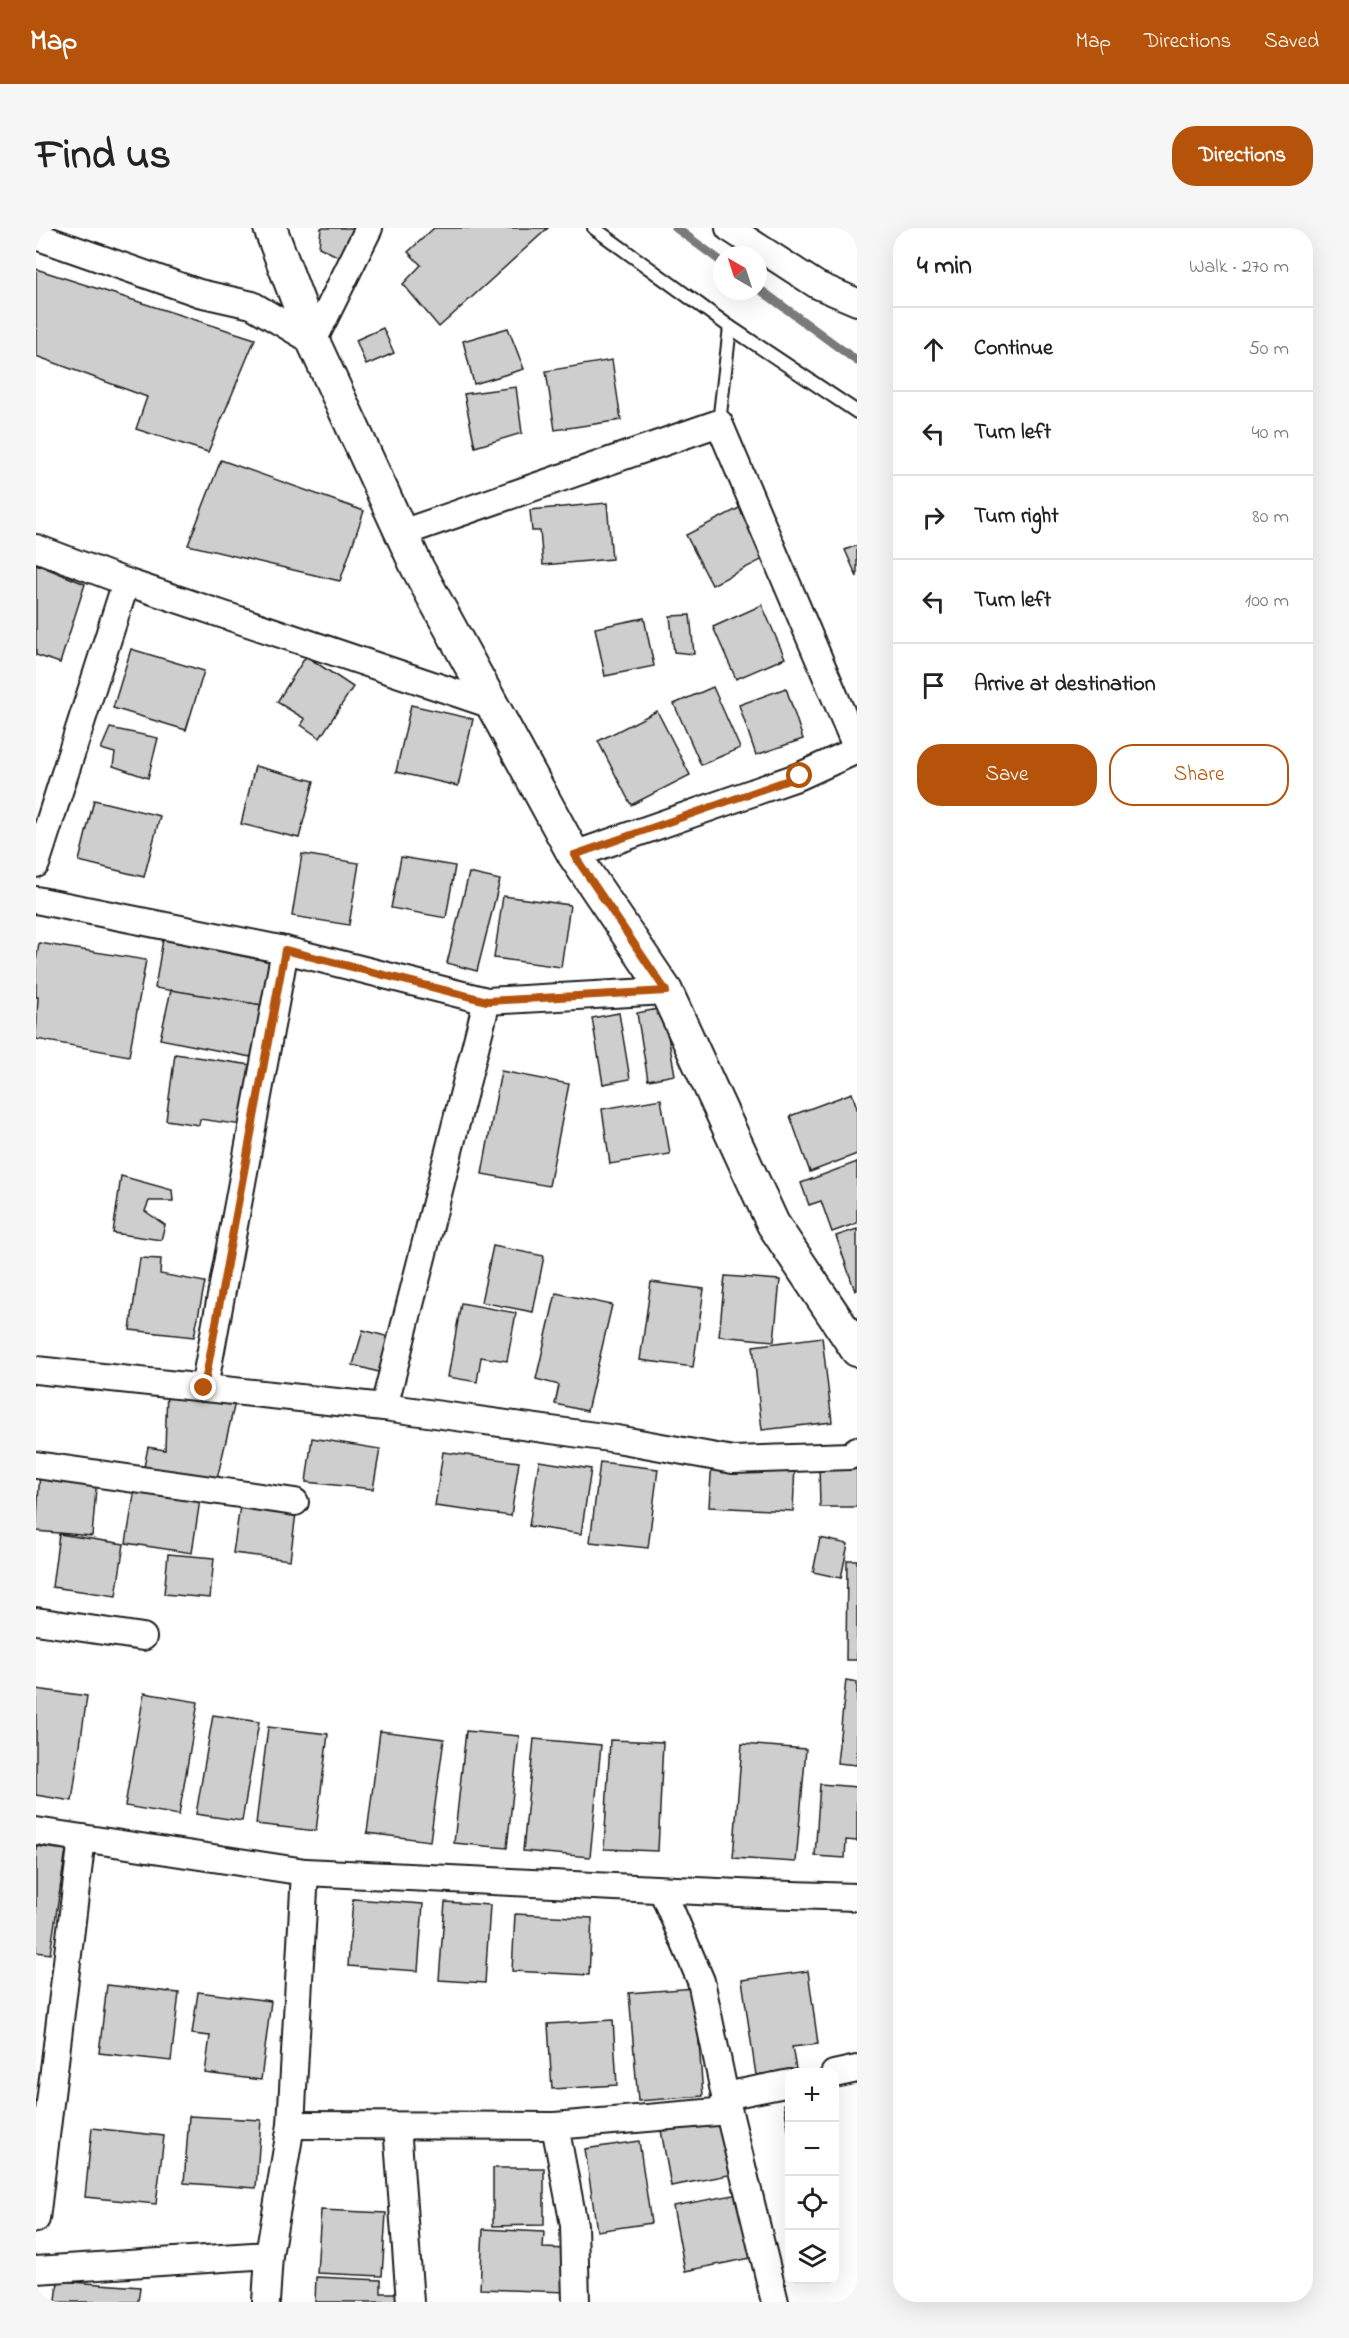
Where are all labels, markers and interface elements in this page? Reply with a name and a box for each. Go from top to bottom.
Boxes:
text: Map [30,22,77,63]
text: Map [1075,27,1111,57]
text: Directions [1144,27,1231,57]
text: Saved [1264,27,1319,57]
text: Find us [36,126,171,187]
button: Directions [1172,126,1313,186]
north arrow [713,246,767,300]
text: 4 min [917,248,972,286]
text: Walk · 270 m [1189,253,1289,282]
icon: ahead [917,333,950,366]
text: Continue [974,333,1053,365]
text: 50 m [1248,335,1289,364]
icon: left [917,417,950,450]
text: Turn left [974,417,1051,449]
text: 40 m [1252,419,1289,448]
icon: right [917,501,950,534]
text: Turn right [974,501,1059,533]
text: 80 m [1252,503,1289,532]
icon: left [917,585,950,618]
text: Turn left [974,585,1051,617]
text: 100 m [1245,587,1289,616]
icon: arrive [917,669,950,702]
text: Arrive at destination [974,669,1156,701]
button: Save [917,744,1097,806]
button: Share [1109,744,1289,806]
route start [786,762,812,788]
route end [190,1374,216,1400]
map controls [785,2068,839,2284]
button: + [785,2068,839,2122]
button: − [785,2122,839,2176]
button: locate [785,2176,839,2230]
button: layers [785,2230,839,2284]

